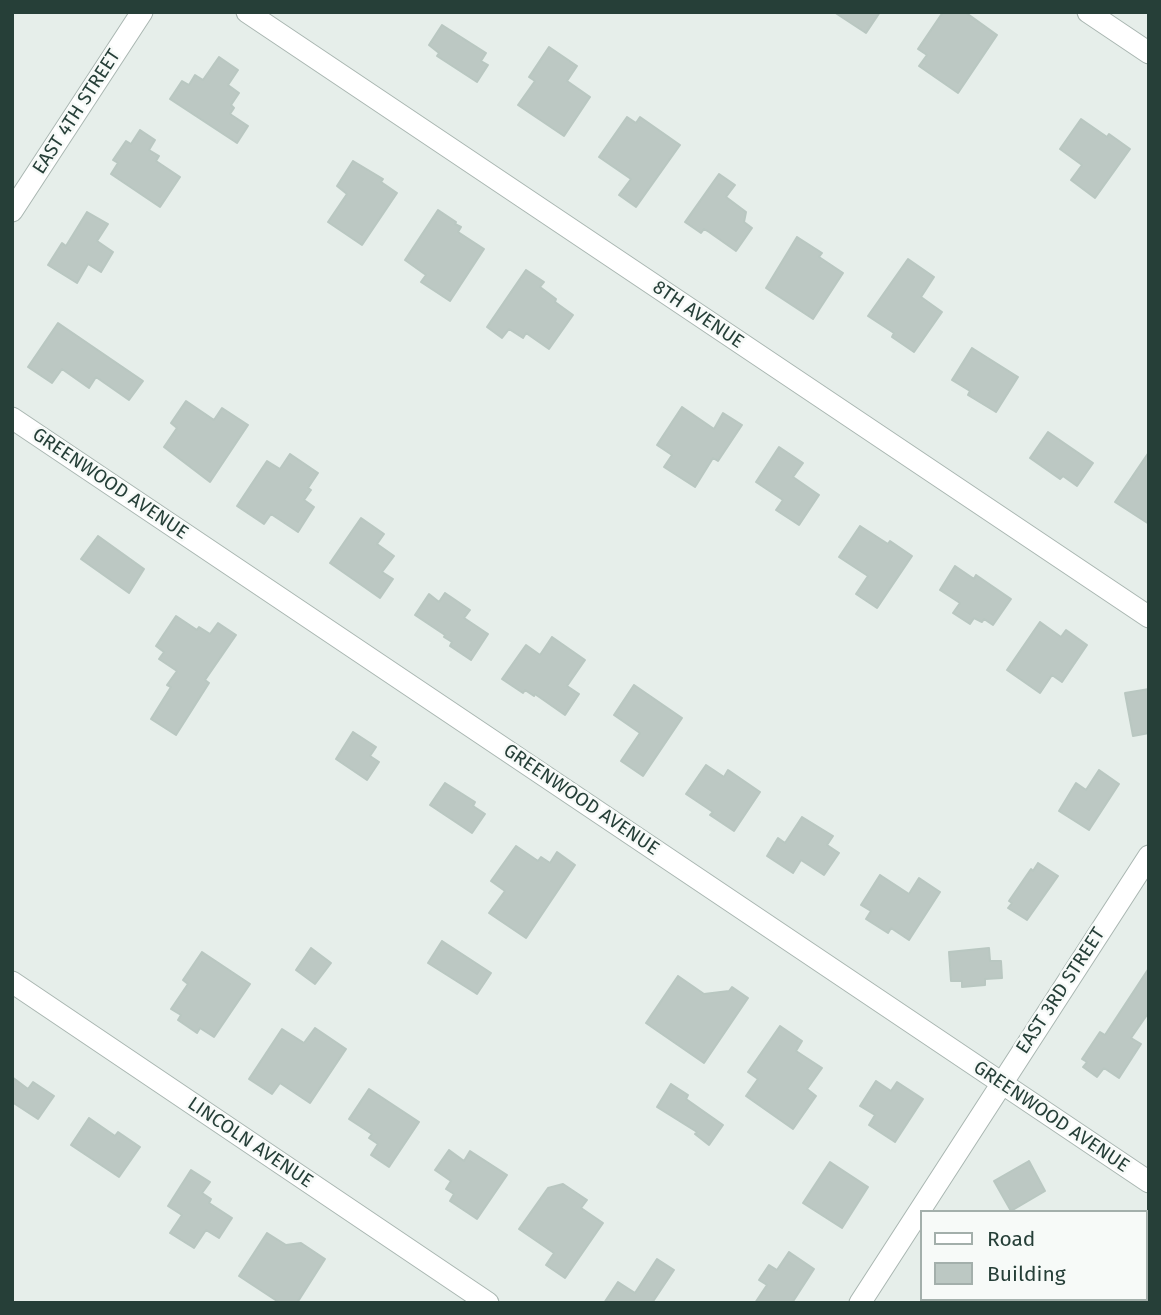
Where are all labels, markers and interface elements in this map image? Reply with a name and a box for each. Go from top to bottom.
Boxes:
street label: EAST 4TH STREET [28,45,126,179]
street label: 8TH AVENUE [648,276,748,354]
street label: GREENWOOD AVENUE [28,423,192,545]
street label: GREENWOOD AVENUE [499,739,663,861]
street label: EAST 3RD STREET [1012,924,1110,1058]
street label: GREENWOOD AVENUE [969,1056,1133,1178]
street label: LINCOLN AVENUE [183,1093,317,1193]
legend [920,1210,1147,1301]
text: Road [987,1226,1035,1252]
text: Building [987,1261,1066,1287]

